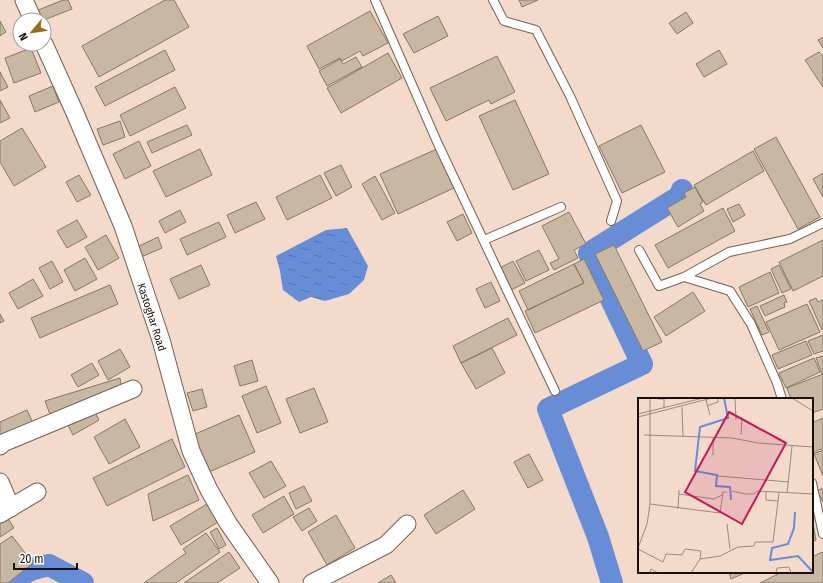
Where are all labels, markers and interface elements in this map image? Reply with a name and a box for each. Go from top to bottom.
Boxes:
north arrow [12,12,52,52]
text: N [16,31,31,43]
street label: Kastoghar Road [134,282,169,353]
inset map [638,398,813,573]
scale bar [14,545,77,571]
text: 20 m [20,552,44,566]

